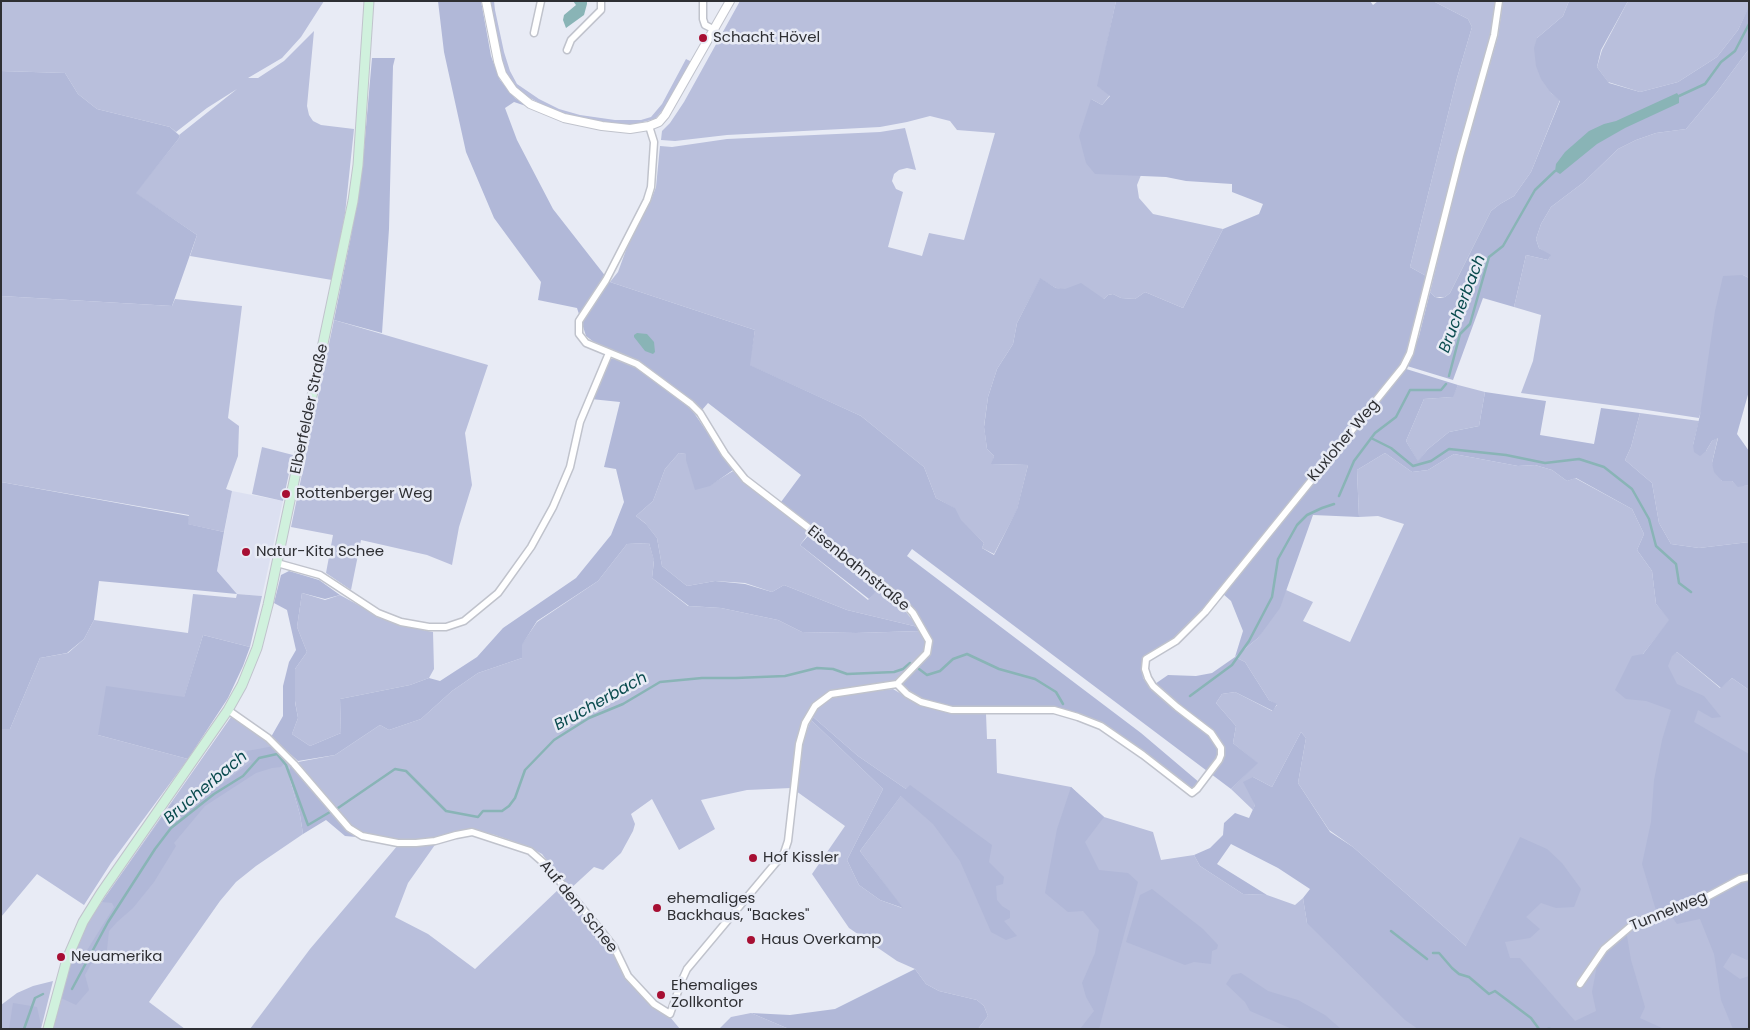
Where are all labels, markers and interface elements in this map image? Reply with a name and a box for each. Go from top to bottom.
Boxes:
place label: Schacht Hövel [713,29,820,47]
marker: Schacht Hövel [697,32,709,44]
water label: Brucherbach [1436,252,1490,356]
street label: Elberfelder Straße [287,342,333,476]
street label: Kuxloher Weg [1304,396,1384,486]
place label: Rottenberger Weg [296,485,433,503]
marker: Rottenberger Weg [280,488,292,500]
street label: Eisenbahnstraße [803,522,913,616]
place label: Natur-Kita Schee [256,543,384,561]
marker: Natur-Kita Schee [240,546,252,558]
water label: Brucherbach [551,669,651,735]
water label: Brucherbach [160,747,252,829]
place label: Hof Kissler [763,849,839,867]
marker: Hof Kissler [747,852,759,864]
street label: Auf dem Schee [535,857,621,957]
street label: Tunnelweg [1628,888,1710,936]
place label: ehemaliges Backhaus, "Backes" [667,890,809,925]
marker: ehemaliges Backhaus, "Backes" [651,902,663,914]
place label: Haus Overkamp [761,931,882,949]
marker: Haus Overkamp [745,934,757,946]
place label: Neuamerika [71,948,162,966]
marker: Neuamerika [55,951,67,963]
place label: Ehemaliges Zollkontor [671,977,758,1012]
marker: Ehemaliges Zollkontor [655,989,667,1001]

